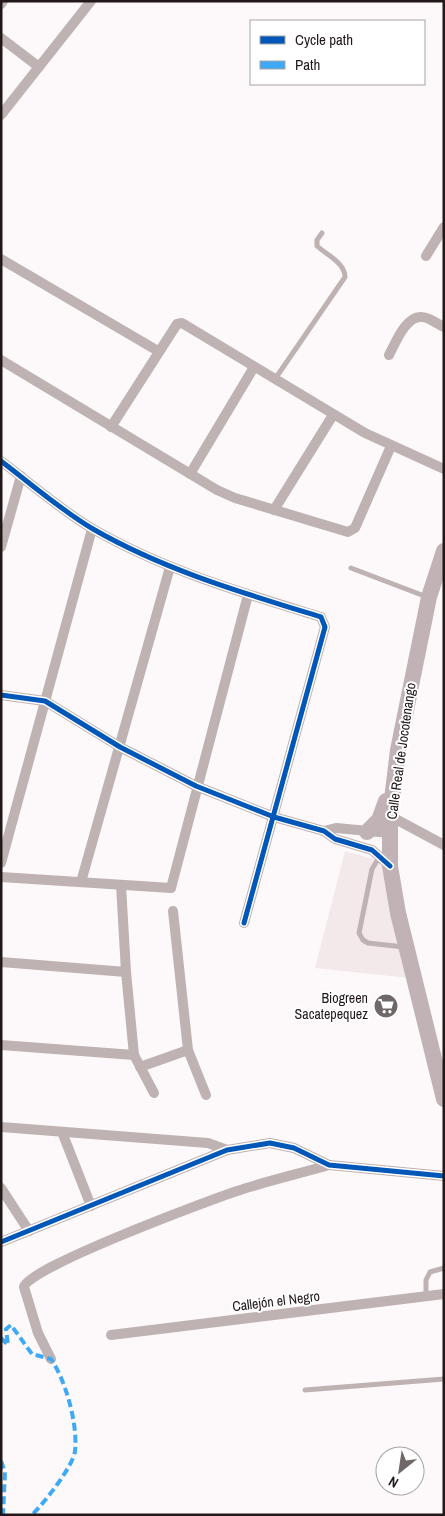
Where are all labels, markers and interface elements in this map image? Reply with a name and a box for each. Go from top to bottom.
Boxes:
legend [250,20,425,85]
text: Cycle path [295,29,353,50]
text: Path [295,54,320,75]
street label: Calle Real de Jocotenango [382,681,420,821]
place label: Biogreen Sacatepequez [295,989,368,1023]
supermarket icon: Biogreen Sacatepequez [373,993,399,1019]
street label: Callejón el Negro [231,1287,321,1315]
north arrow [375,1446,425,1496]
text: N [385,1472,402,1492]

